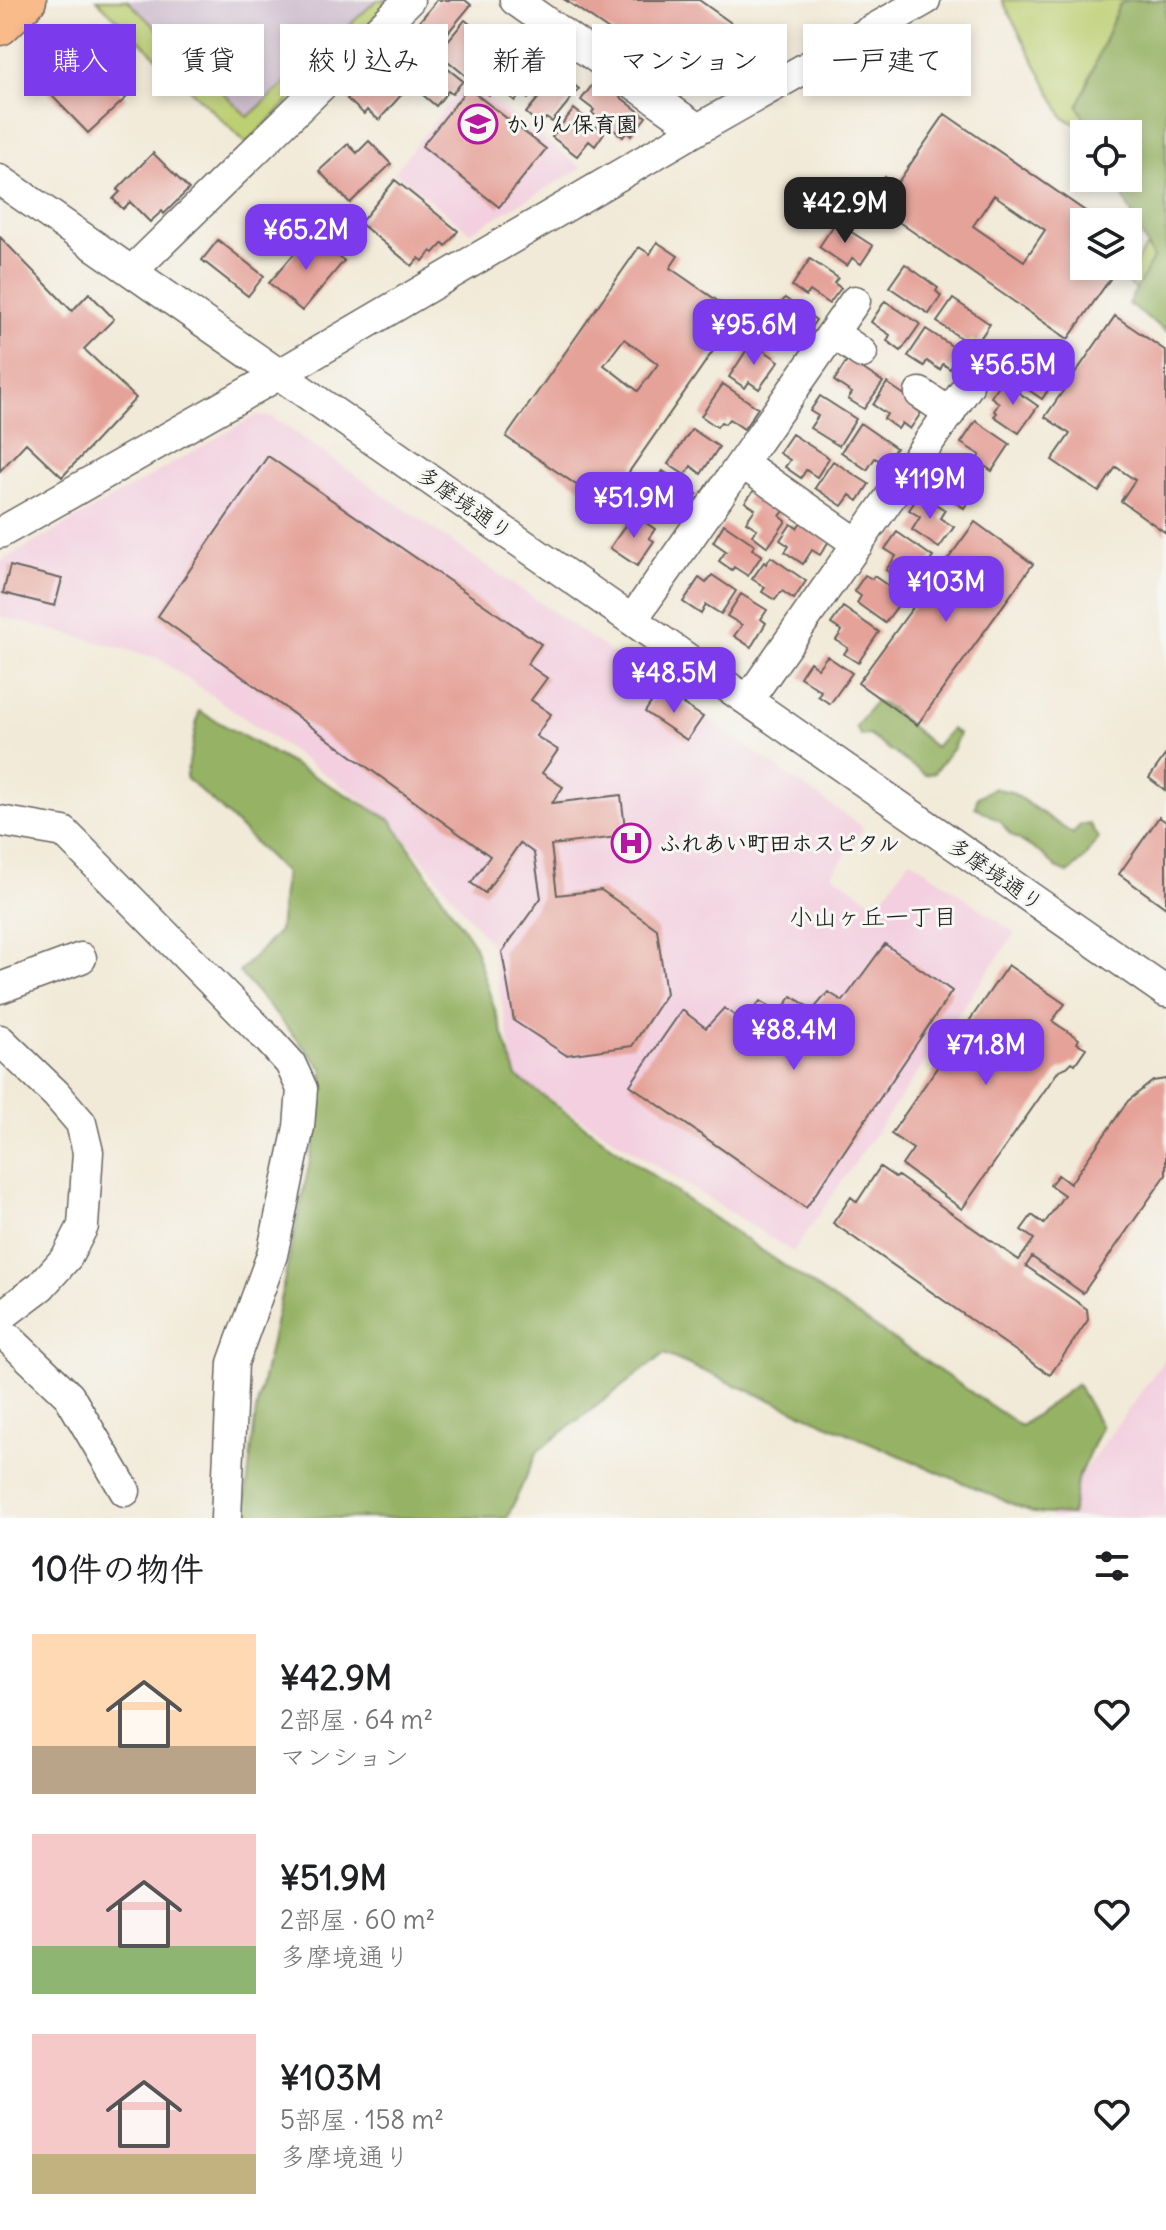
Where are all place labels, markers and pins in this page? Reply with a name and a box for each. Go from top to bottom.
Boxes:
school or university icon: かりん保育園 [457,103,499,145]
place label: かりん保育園 [506,110,638,138]
pin: ¥42.9M [780,177,910,245]
pin: ¥65.2M [241,204,371,272]
pin: ¥95.6M [689,299,819,367]
pin: ¥56.5M [948,339,1078,407]
pin: ¥119M [874,453,986,521]
pin: ¥51.9M [569,472,699,540]
pin: ¥103M [890,556,1002,624]
pin: ¥48.5M [609,647,739,715]
hospital icon: ふれあい町田ホスピタル [610,822,652,864]
place label: ふれあい町田ホスピタル [659,829,900,857]
pin: ¥88.4M [729,1004,859,1072]
pin: ¥71.8M [921,1019,1051,1087]

